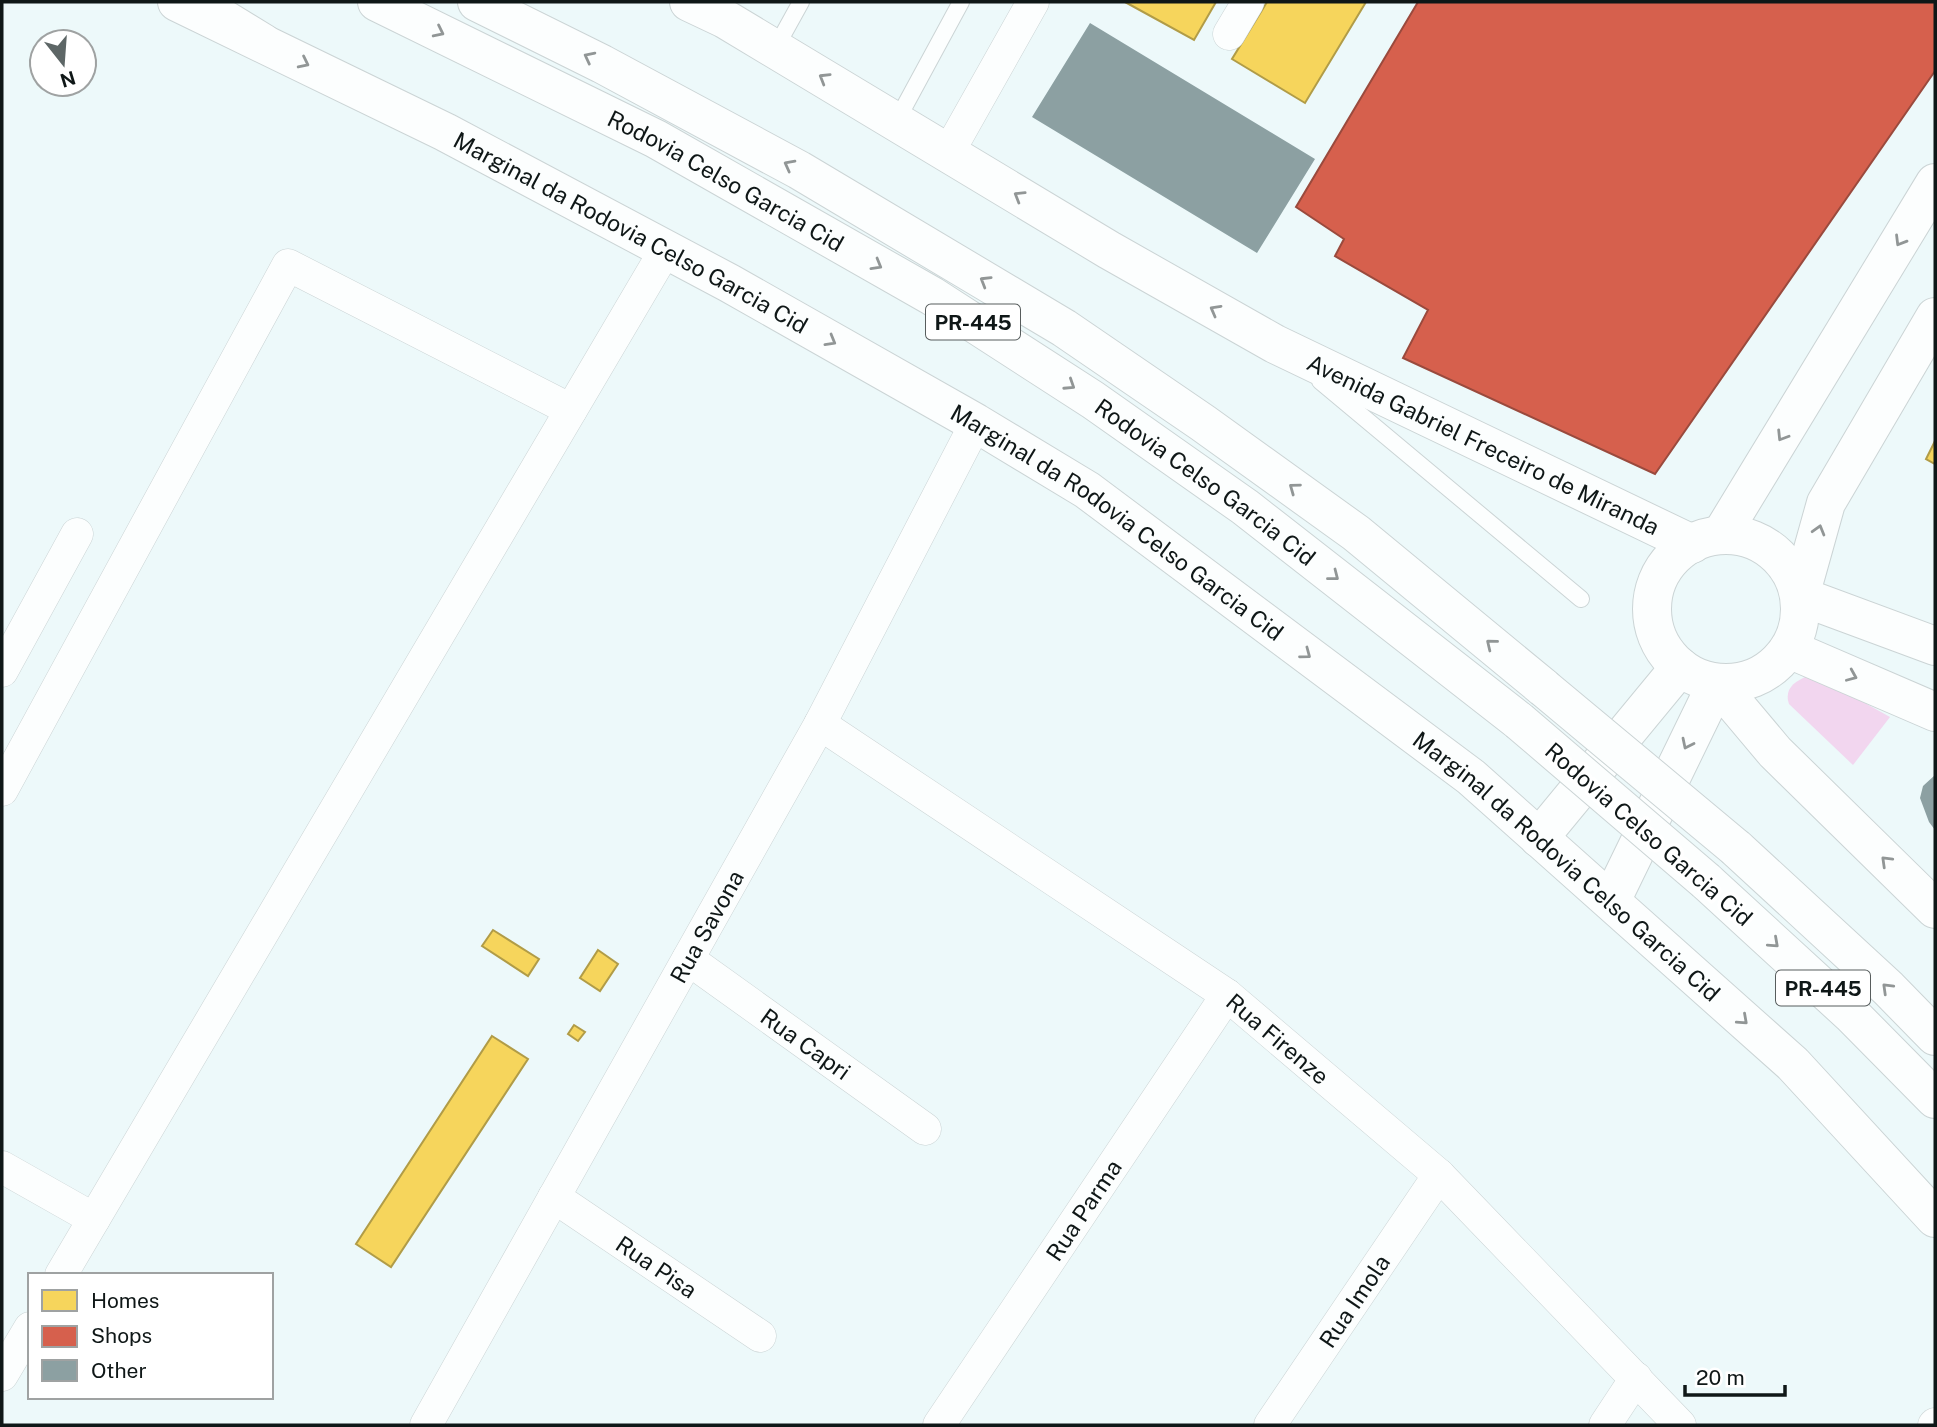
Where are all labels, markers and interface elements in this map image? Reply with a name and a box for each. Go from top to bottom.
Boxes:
one-way arrow [432,24,444,38]
north arrow [28,28,98,98]
one-way arrow [584,52,596,66]
one-way arrow [297,55,309,69]
text: N [58,67,78,92]
one-way arrow [819,74,832,87]
street label: Rodovia Celso Garcia Cid [604,104,849,257]
street label: Marginal da Rodovia Celso Garcia Cid [449,126,813,338]
one-way arrow [784,159,796,173]
one-way arrow [1013,191,1026,204]
one-way arrow [1895,234,1908,247]
one-way arrow [870,257,883,270]
one-way arrow [979,276,992,289]
road number: PR-445 [926,304,1020,340]
one-way arrow [1210,305,1223,318]
one-way arrow [823,333,836,346]
street label: Avenida Gabriel Freceiro de Miranda [1303,348,1664,540]
one-way arrow [1063,377,1076,390]
street label: Rodovia Celso Garcia Cid [1090,392,1321,571]
street label: Marginal da Rodovia Celso Garcia Cid [946,398,1289,646]
one-way arrow [1778,428,1791,441]
one-way arrow [1289,484,1302,496]
one-way arrow [1810,524,1825,536]
one-way arrow [1326,568,1338,581]
one-way arrow [1487,640,1499,653]
one-way arrow [1299,645,1311,658]
one-way arrow [1845,668,1857,682]
street label: Marginal da Rodovia Celso Garcia Cid [1408,725,1726,1006]
street label: Rodovia Celso Garcia Cid [1540,737,1758,931]
one-way arrow [1682,737,1696,749]
one-way arrow [1882,857,1895,870]
street label: Rua Savona [664,865,749,988]
one-way arrow [1766,935,1779,948]
road number: PR-445 [1776,970,1870,1006]
one-way arrow [1882,983,1895,996]
street label: Rua Firenze [1221,987,1335,1089]
street label: Rua Capri [756,1002,856,1085]
one-way arrow [1735,1011,1748,1024]
street label: Rua Parma [1040,1154,1127,1265]
street label: Rua Pisa [611,1229,702,1303]
street label: Rua Imola [1313,1249,1395,1352]
legend [28,1273,273,1399]
text: Homes [91,1288,159,1313]
text: Shops [91,1323,152,1348]
scale bar [1685,1354,1785,1398]
text: Other [91,1358,147,1383]
text: 20 m [1696,1365,1745,1390]

